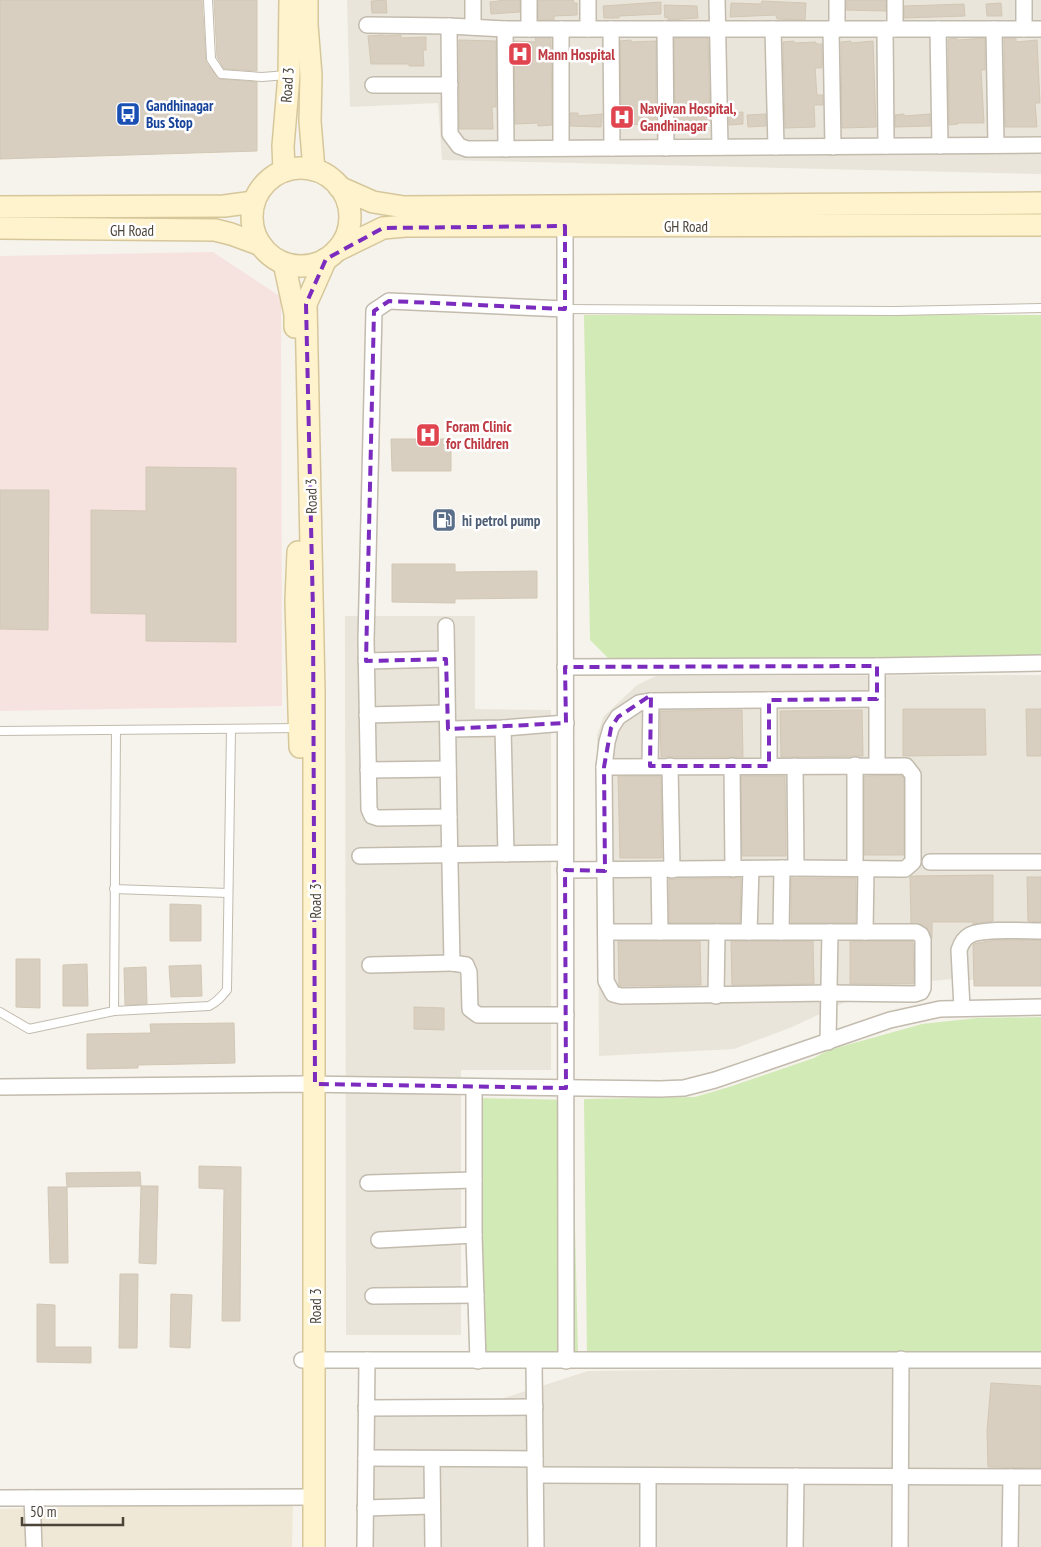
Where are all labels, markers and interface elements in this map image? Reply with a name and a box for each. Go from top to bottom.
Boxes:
hospital icon: Mann Hospital [507,41,533,67]
place label: Mann Hospital [538,45,615,64]
street label: Road 3 [276,67,298,103]
place label: Gandhinagar Bus Stop [146,96,214,132]
place label: Navjivan Hospital, Gandhinagar [640,99,736,135]
bus stop icon: Gandhinagar Bus Stop [115,101,141,127]
hospital icon: Navjivan Hospital, Gandhinagar [609,104,635,130]
street label: GH Road [664,217,708,236]
street label: GH Road [110,221,154,240]
place label: Foram Clinic for Children [446,417,512,453]
hospital icon: Foram Clinic for Children [415,422,441,448]
street label: Road 3 [301,478,321,514]
fuel station icon: hi petrol pump [431,507,457,533]
place label: hi petrol pump [462,511,541,530]
street label: Road 3 [306,883,325,919]
street label: Road 3 [306,1288,325,1324]
scale bar [22,1494,124,1526]
text: 50 m [30,1502,56,1521]

